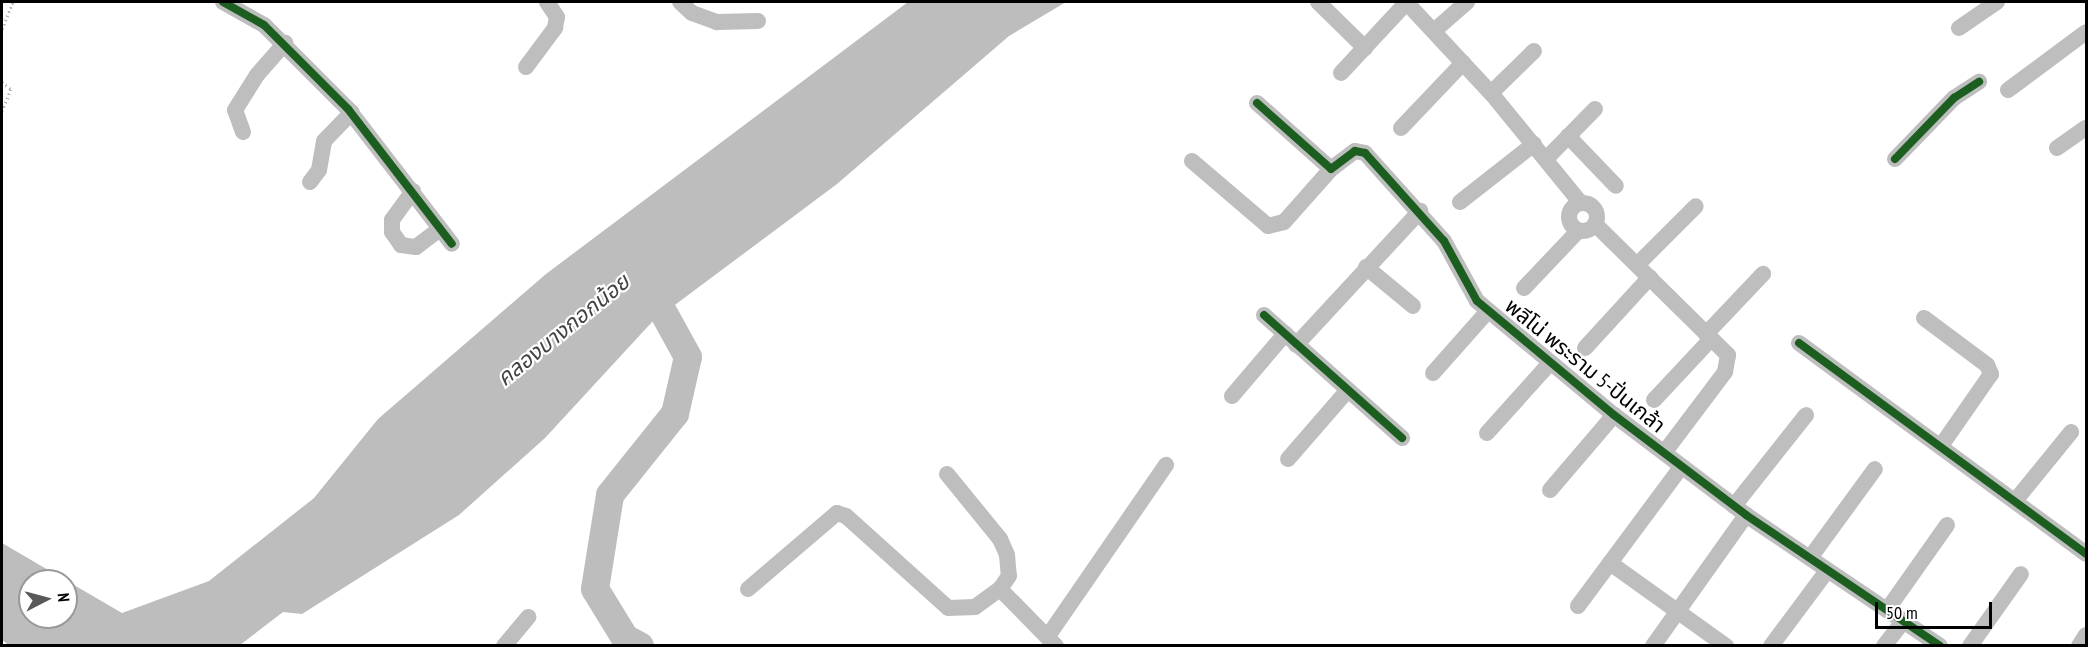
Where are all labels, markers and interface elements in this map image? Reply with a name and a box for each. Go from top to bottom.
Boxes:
water label: คลองบางกอกน้อย [491,269,635,391]
street label: พลีโน่ พระราม 5-ปิ่นเกล้า [1500,294,1670,438]
north arrow [18,569,78,629]
scale bar [1878,590,1995,628]
text: N [54,592,74,603]
text: 50 m [1886,601,1918,624]

